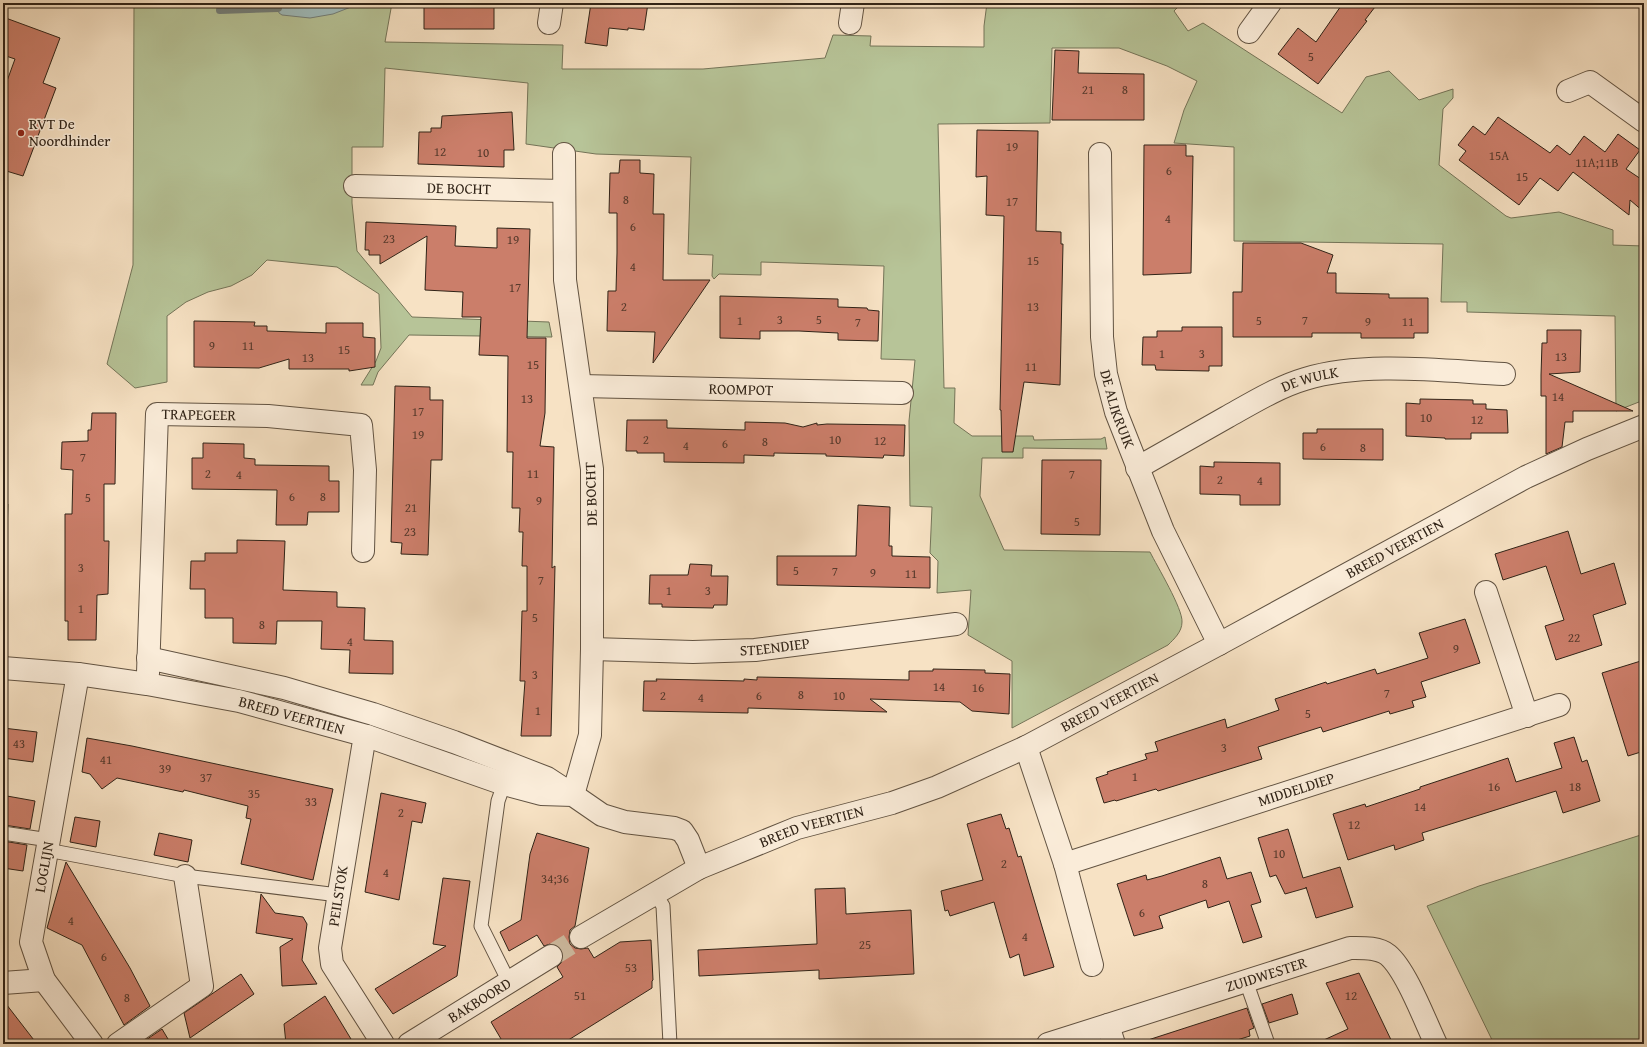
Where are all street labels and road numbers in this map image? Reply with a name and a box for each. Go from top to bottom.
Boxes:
street label: DE BOCHT [427,177,492,199]
street label: DE WULK [1277,361,1340,397]
street label: DE ALIKRUIK [1095,367,1140,452]
street label: ROOMPOT [708,378,774,400]
street label: TRAPEGEER [161,403,237,425]
street label: DE BOCHT [579,461,602,526]
street label: BREED VEERTIEN [1342,513,1447,583]
street label: STEENDIEP [739,632,811,660]
street label: BREED VEERTIEN [1057,667,1162,737]
street label: BREED VEERTIEN [237,690,347,739]
street label: MIDDELDIEP [1255,767,1337,811]
street label: BREED VEERTIEN [756,800,866,852]
street label: LOGLIJN [29,839,58,894]
street label: PEILSTOK [322,864,353,928]
street label: ZUIDWESTER [1223,951,1310,997]
street label: BAKBOORD [444,972,515,1027]

